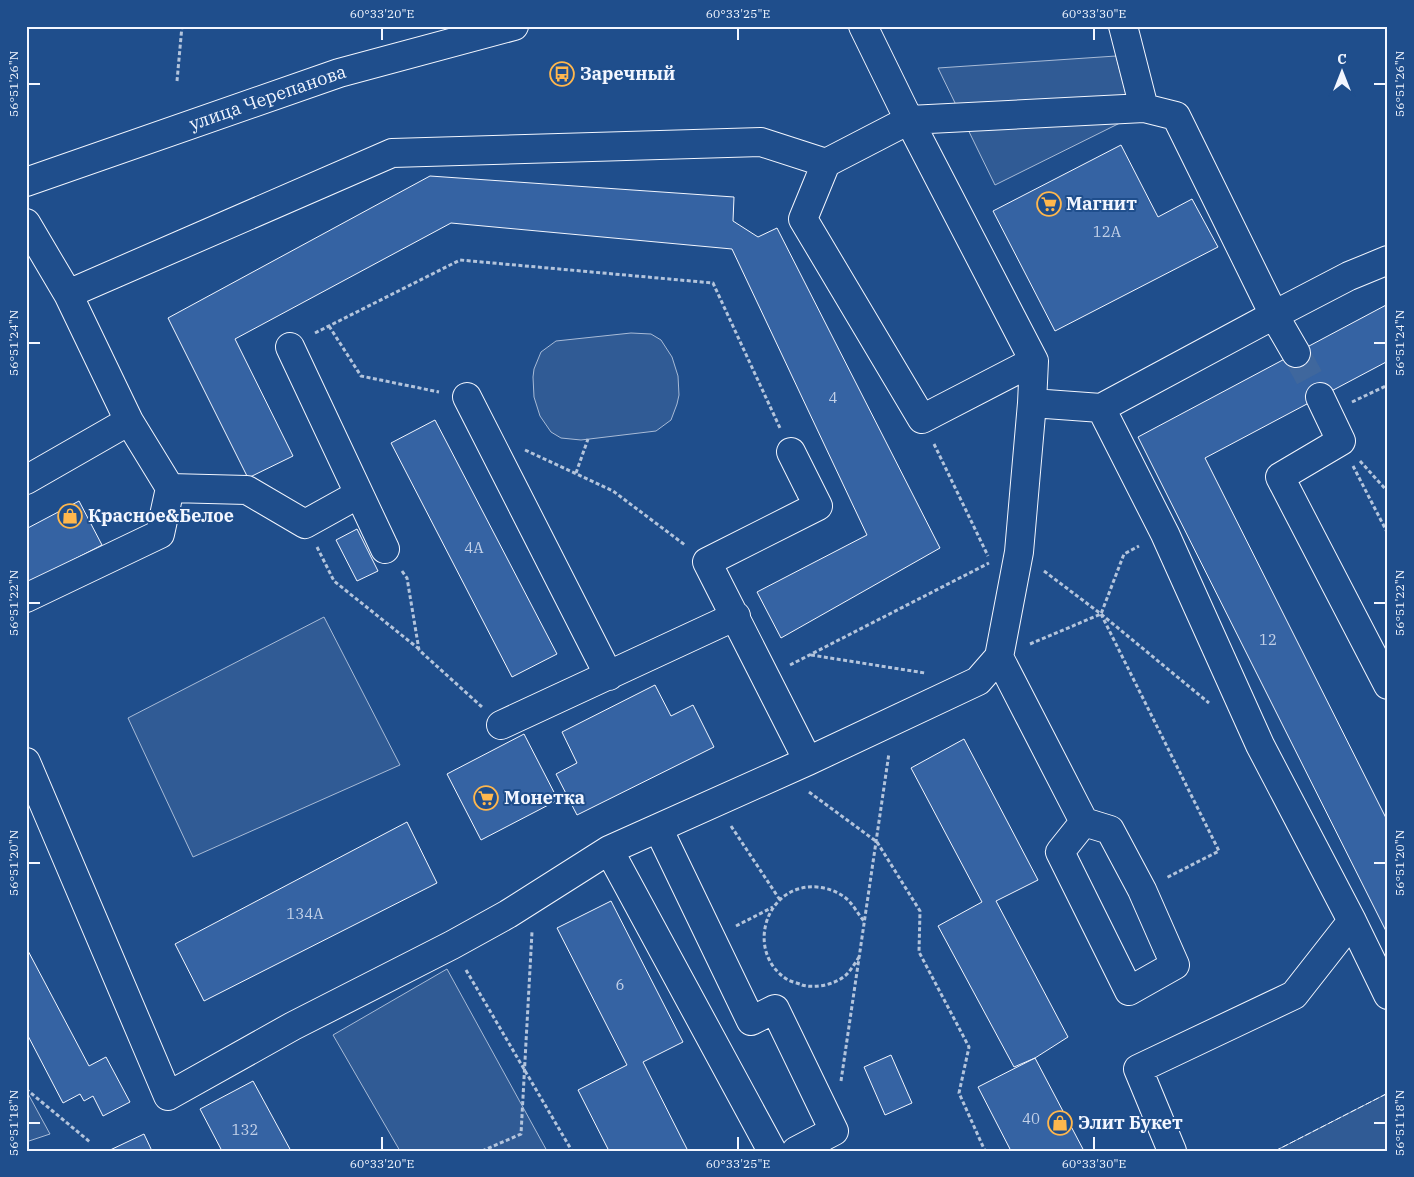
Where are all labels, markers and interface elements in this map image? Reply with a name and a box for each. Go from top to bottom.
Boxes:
text: 60°33'20"E [350,6,414,21]
text: 60°33'25"E [706,6,770,21]
text: 60°33'30"E [1062,6,1126,21]
north arrow [1316,48,1366,98]
text: С [1337,50,1347,68]
text: 56°51'26"N [6,51,21,117]
text: 56°51'26"N [1392,51,1407,117]
street label: улица Черепанова [186,60,349,135]
bus stop icon: Заречный [549,61,575,87]
place label: Заречный [580,62,675,85]
supermarket icon: Магнит [1036,191,1062,217]
place label: Магнит [1066,192,1137,215]
house number: 12А [1093,222,1122,241]
text: 56°51'24"N [6,310,21,376]
text: 56°51'24"N [1392,310,1407,376]
house number: 4 [828,388,838,407]
shop icon: Красное&Белое [57,503,83,529]
place label: Красное&Белое [88,504,234,527]
house number: 4А [464,538,484,557]
text: 56°51'22"N [6,570,21,636]
text: 56°51'22"N [1392,570,1407,636]
house number: 12 [1259,630,1277,649]
supermarket icon: Монетка [473,785,499,811]
place label: Монетка [504,786,585,809]
text: 56°51'20"N [6,830,21,896]
text: 56°51'20"N [1392,830,1407,896]
house number: 134А [286,904,324,923]
house number: 6 [615,975,625,994]
text: 56°51'18"N [6,1090,21,1156]
text: 56°51'18"N [1392,1090,1407,1156]
house number: 40 [1022,1109,1040,1128]
shop icon: Элит Букет [1047,1110,1073,1136]
place label: Элит Букет [1078,1111,1183,1134]
house number: 132 [231,1120,259,1139]
text: 60°33'20"E [350,1156,414,1171]
text: 60°33'25"E [706,1156,770,1171]
text: 60°33'30"E [1062,1156,1126,1171]

